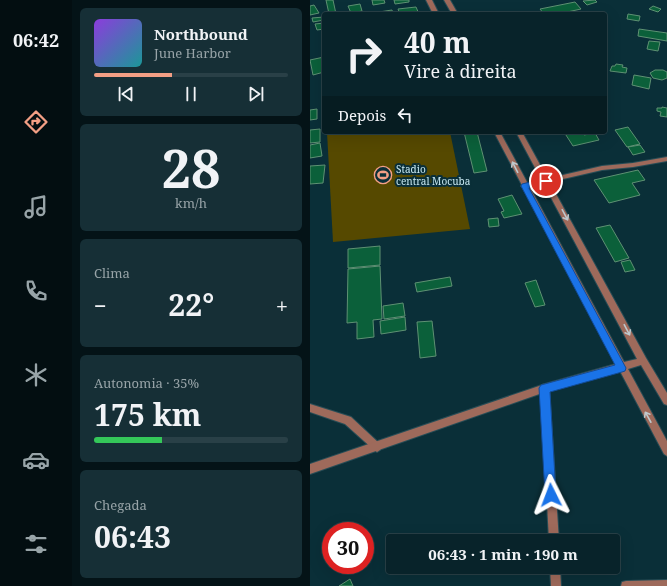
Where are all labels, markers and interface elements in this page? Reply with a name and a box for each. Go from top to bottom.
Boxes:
text: 40 m [404,23,471,61]
text: Northbound [154,24,248,44]
text: 06:42 [13,28,59,52]
icon: right [338,28,390,80]
text: June Harbor [154,44,231,62]
text: Vire à direita [404,59,517,83]
icon: previous [115,83,137,105]
icon: pause [180,83,202,105]
icon: next [245,83,267,105]
icon: left [394,104,416,126]
text: Depois [338,105,386,125]
icon: directions [22,108,50,136]
text: 28 [162,132,220,203]
one-way arrow [510,161,518,173]
place label: Stadio central Mocuba [396,162,471,188]
pin [529,164,563,198]
sports icon: Stadio central Mocuba [373,165,393,185]
icon: arrive [535,170,557,192]
icon: music [22,193,50,221]
text: km/h [175,194,207,212]
one-way arrow [562,209,569,221]
text: Clima [94,264,130,282]
icon: phone [22,277,50,305]
text: 22° [168,284,214,325]
text: − [94,290,107,320]
text: + [276,290,288,320]
one-way arrow [623,324,631,336]
icon: climate [22,361,50,389]
text: Autonomia · 35% [94,374,199,392]
text: 175 km [94,394,201,435]
one-way arrow [644,411,652,423]
icon: car [22,446,50,474]
position arrow [530,474,572,516]
text: Chegada [94,496,147,514]
text: 06:43 [94,516,171,557]
speed limit sign: 30 [322,522,374,574]
icon: filters [22,530,50,558]
text: 06:43 · 1 min · 190 m [428,544,578,564]

